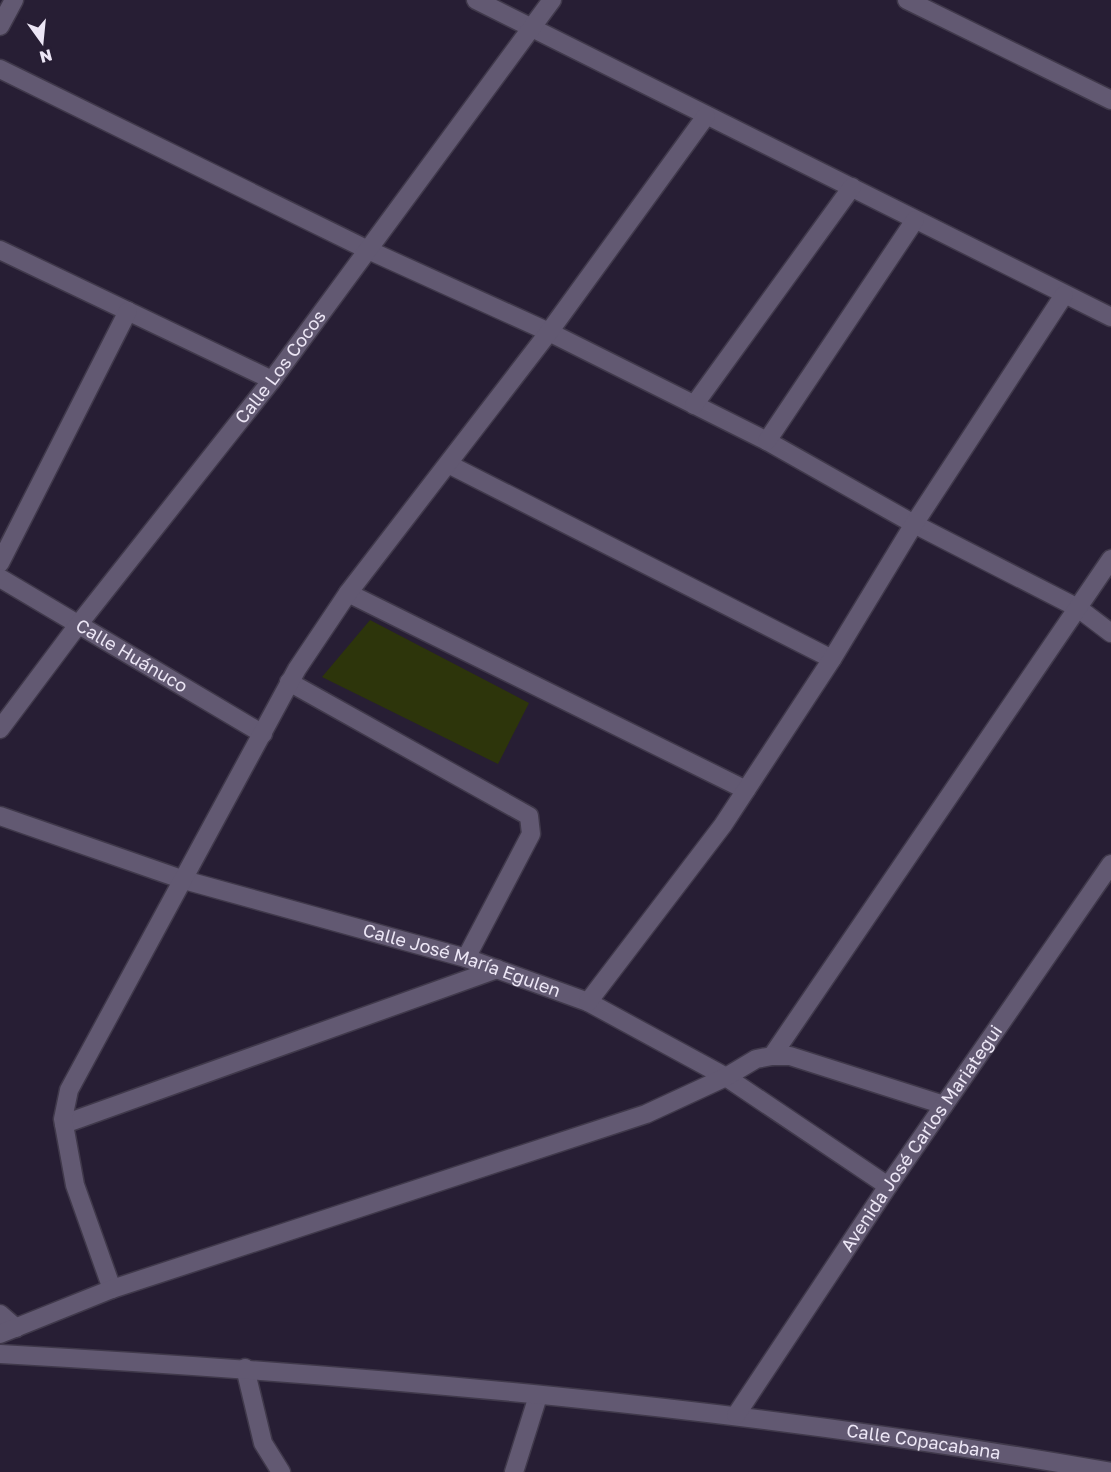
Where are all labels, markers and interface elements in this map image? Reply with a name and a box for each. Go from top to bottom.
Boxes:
north arrow [12,12,72,72]
text: N [37,45,54,68]
street label: Calle Los Cocos [230,305,330,428]
street label: Calle Huánuco [72,614,192,697]
street label: Calle José María Egulen [361,918,564,1001]
street label: Avenida José Carlos Mariategui [835,1020,1006,1256]
street label: Calle Copacabana [845,1419,1002,1463]

